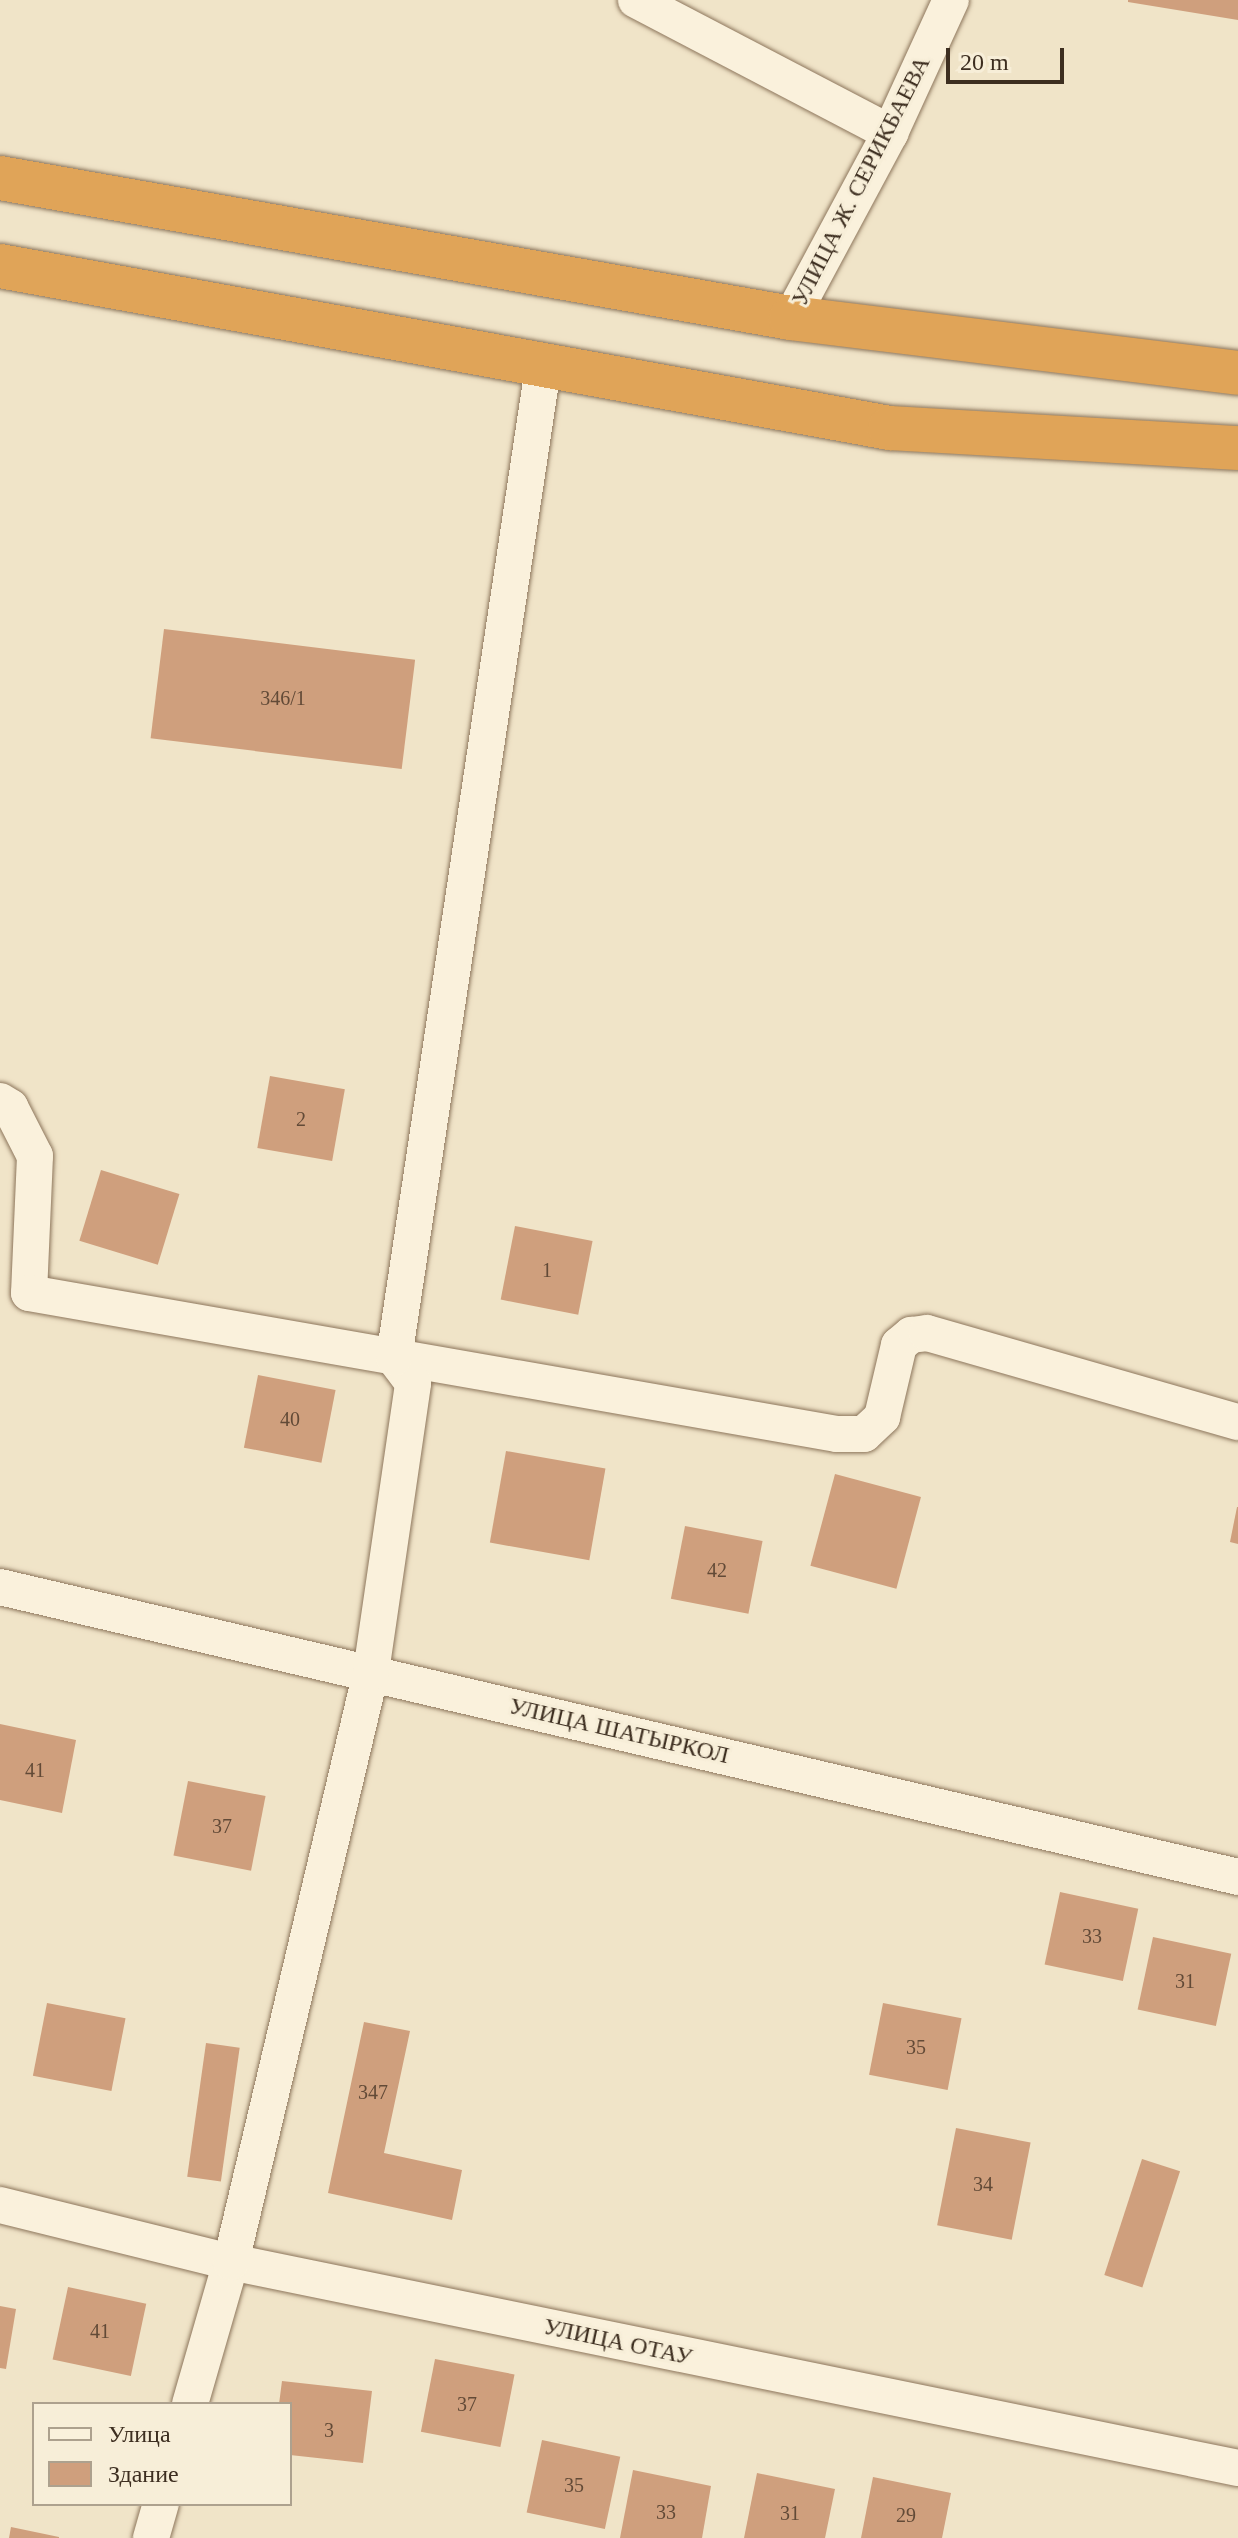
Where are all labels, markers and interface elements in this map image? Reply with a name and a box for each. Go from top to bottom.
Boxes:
scale bar [950,32,1068,82]
text: 20 m [960,49,1009,75]
street label: УЛИЦА Ж. СЕРИКБАЕВА [785,51,937,311]
house number: 346/1 [260,686,306,710]
house number: 2 [296,1107,306,1131]
house number: 1 [542,1258,552,1282]
house number: 40 [280,1407,300,1431]
house number: 42 [707,1558,727,1582]
street label: УЛИЦА ШАТЫРКОЛ [506,1692,732,1770]
house number: 41 [25,1758,45,1782]
house number: 37 [212,1814,232,1838]
house number: 33 [1082,1924,1102,1948]
house number: 31 [1175,1969,1195,1993]
house number: 35 [906,2035,926,2059]
house number: 347 [358,2080,388,2104]
house number: 34 [973,2172,993,2196]
street label: УЛИЦА ОТАУ [541,2312,695,2372]
house number: 41 [90,2319,110,2343]
house number: 37 [457,2392,477,2416]
legend [32,2402,292,2506]
house number: 3 [324,2418,334,2442]
text: Улица [108,2421,171,2447]
text: Здание [108,2461,179,2487]
house number: 35 [564,2473,584,2497]
house number: 33 [656,2500,676,2524]
house number: 31 [780,2501,800,2525]
house number: 29 [896,2503,916,2527]

